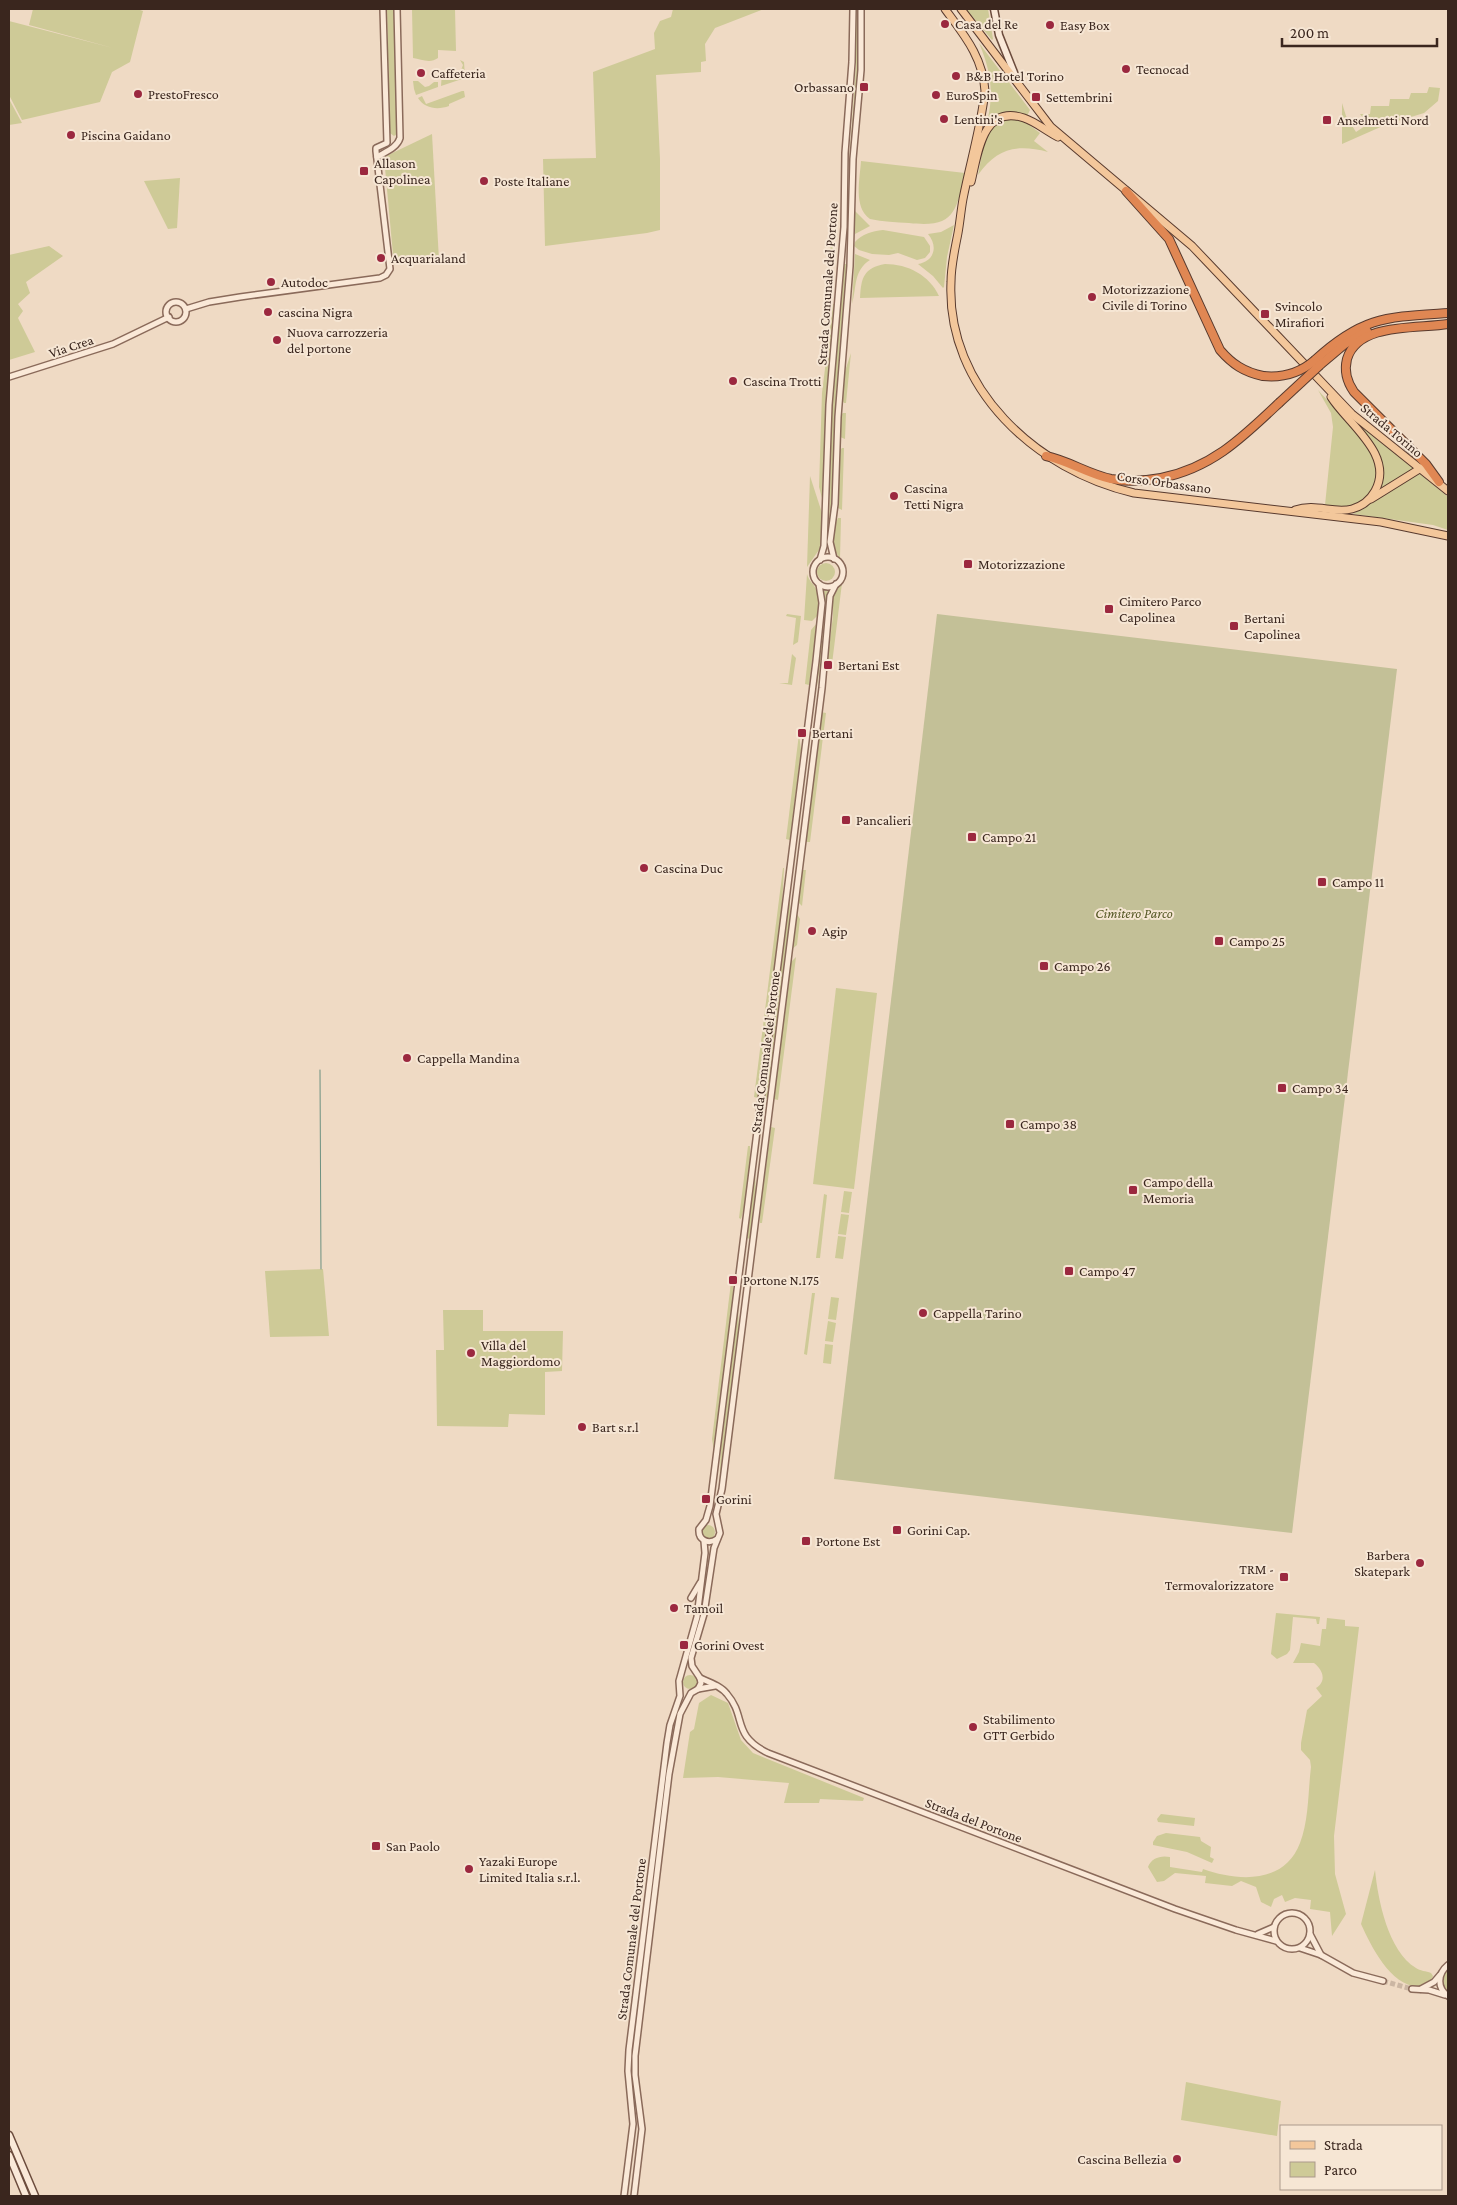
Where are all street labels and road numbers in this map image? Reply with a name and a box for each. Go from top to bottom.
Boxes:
street label: Strada Comunale del Portone [813,202,841,366]
street label: Via Crea [47,331,96,361]
street label: Strada Torino [1358,399,1426,461]
street label: Corso Orbassano [1116,467,1212,497]
street label: Strada Comunale del Portone [747,970,783,1134]
street label: Strada del Portone [923,1794,1025,1846]
street label: Strada Comunale del Portone [613,1857,649,2021]

